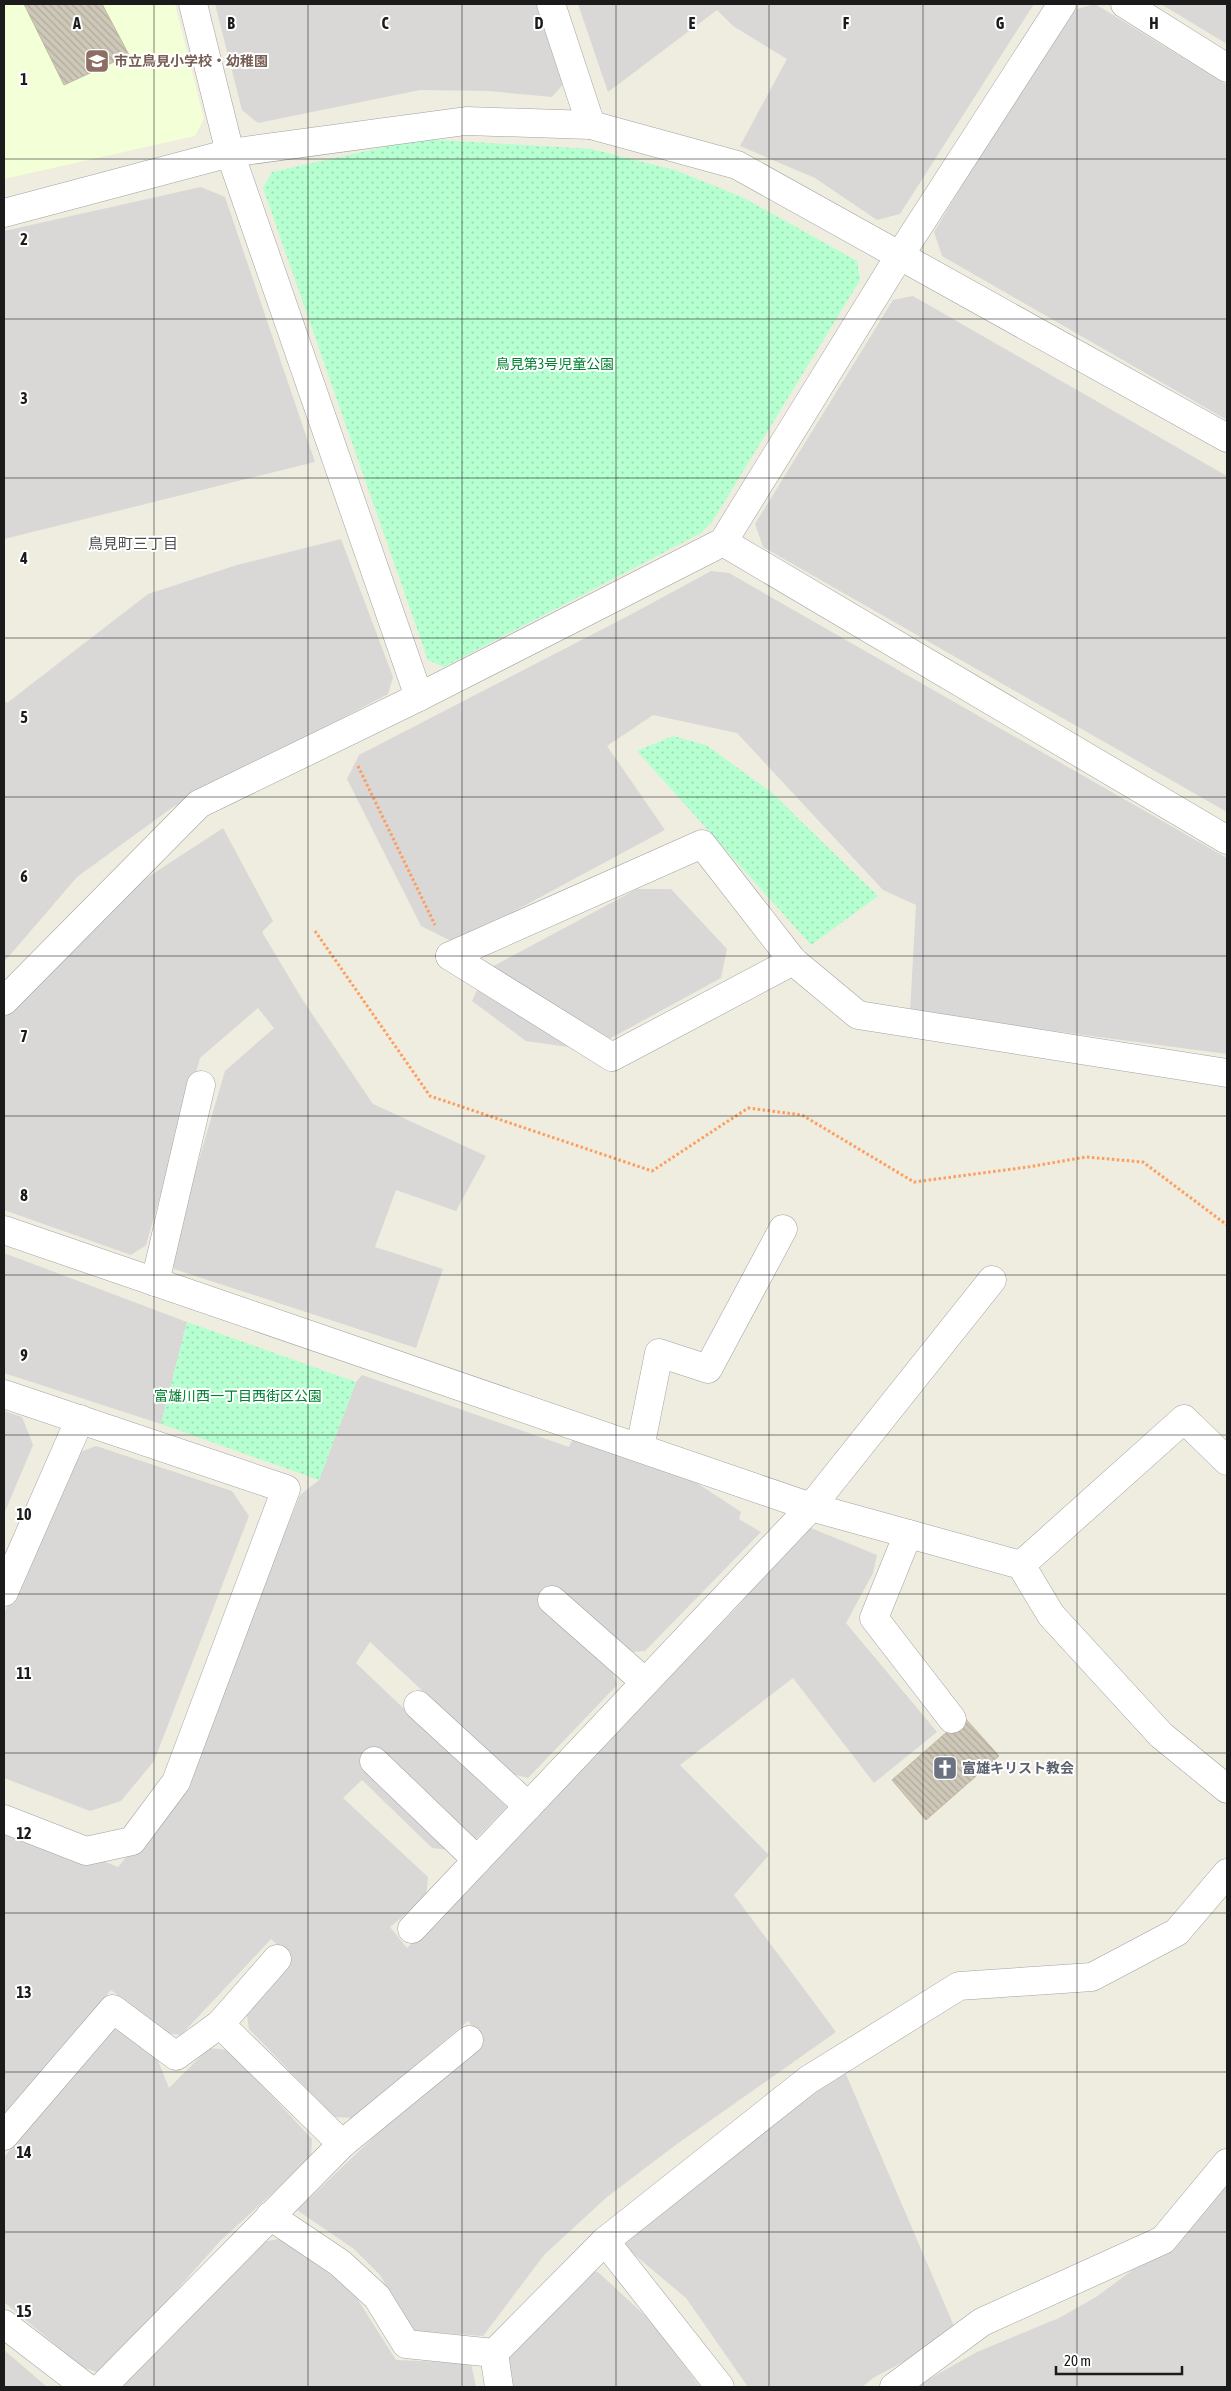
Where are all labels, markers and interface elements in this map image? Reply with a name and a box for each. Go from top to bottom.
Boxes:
text: A [72,14,81,32]
text: B [227,14,235,32]
text: C [381,14,389,32]
text: D [535,14,544,32]
text: E [689,14,696,32]
text: F [843,14,850,32]
text: G [996,14,1005,32]
text: H [1149,14,1159,32]
school or university icon: 市立鳥見小学校・幼稚園 [84,48,110,74]
place label: 市立鳥見小学校・幼稚園 [114,53,268,69]
text: 1 [20,70,28,88]
text: 2 [20,230,28,248]
park label: 鳥見第3号児童公園 [496,356,614,372]
text: 3 [20,389,28,407]
district label: 鳥見町三丁目 [88,535,178,552]
text: 4 [19,549,28,567]
text: 5 [20,708,28,726]
text: 6 [20,867,28,885]
text: 7 [20,1027,28,1045]
text: 8 [20,1186,28,1204]
text: 9 [20,1346,28,1364]
park label: 富雄川西一丁目西街区公園 [154,1388,322,1404]
text: 10 [16,1505,32,1523]
text: 11 [16,1664,32,1682]
church icon: 富雄キリスト教会 [932,1755,958,1781]
place label: 富雄キリスト教会 [962,1760,1074,1776]
text: 12 [16,1824,32,1842]
text: 13 [16,1983,32,2001]
text: 14 [16,2143,32,2161]
text: 15 [16,2302,32,2320]
scale bar [1056,2344,1182,2376]
text: 20 m [1064,2352,1091,2369]

